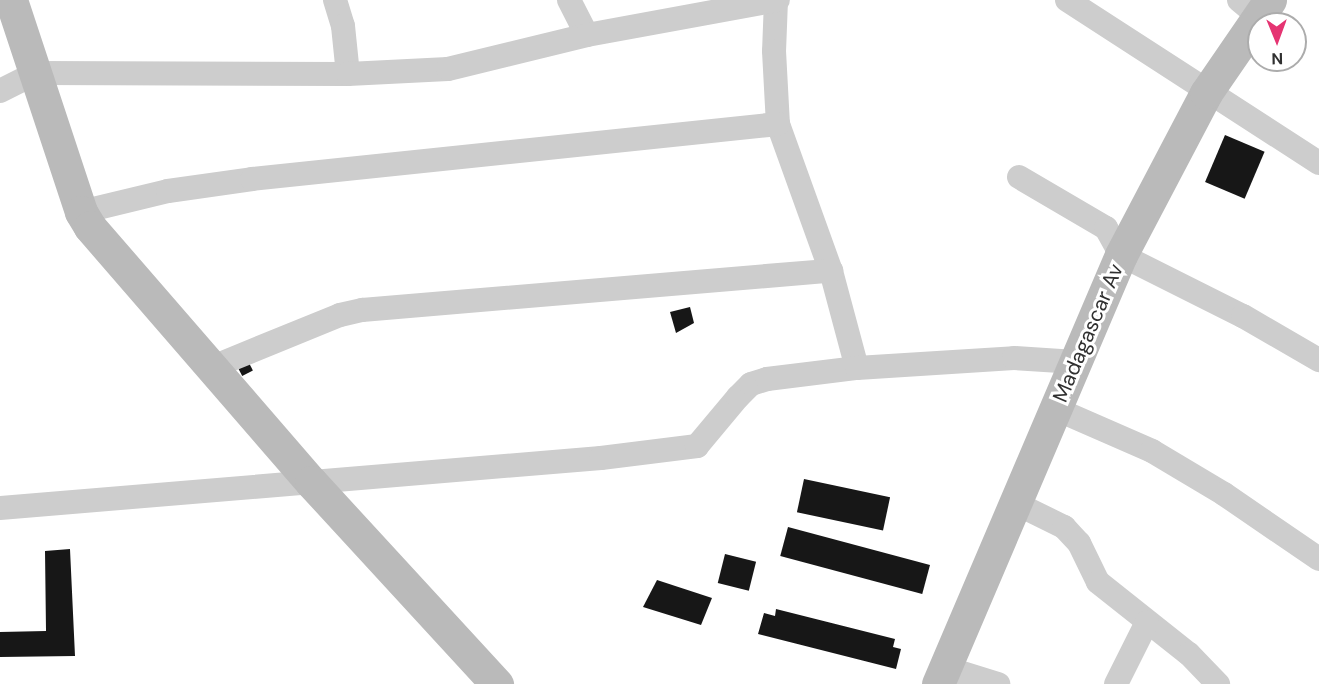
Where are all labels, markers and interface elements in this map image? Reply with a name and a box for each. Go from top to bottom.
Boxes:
north arrow [1247,12,1307,72]
text: N [1271,48,1283,69]
street label: Madagascar Av [1047,260,1129,406]

